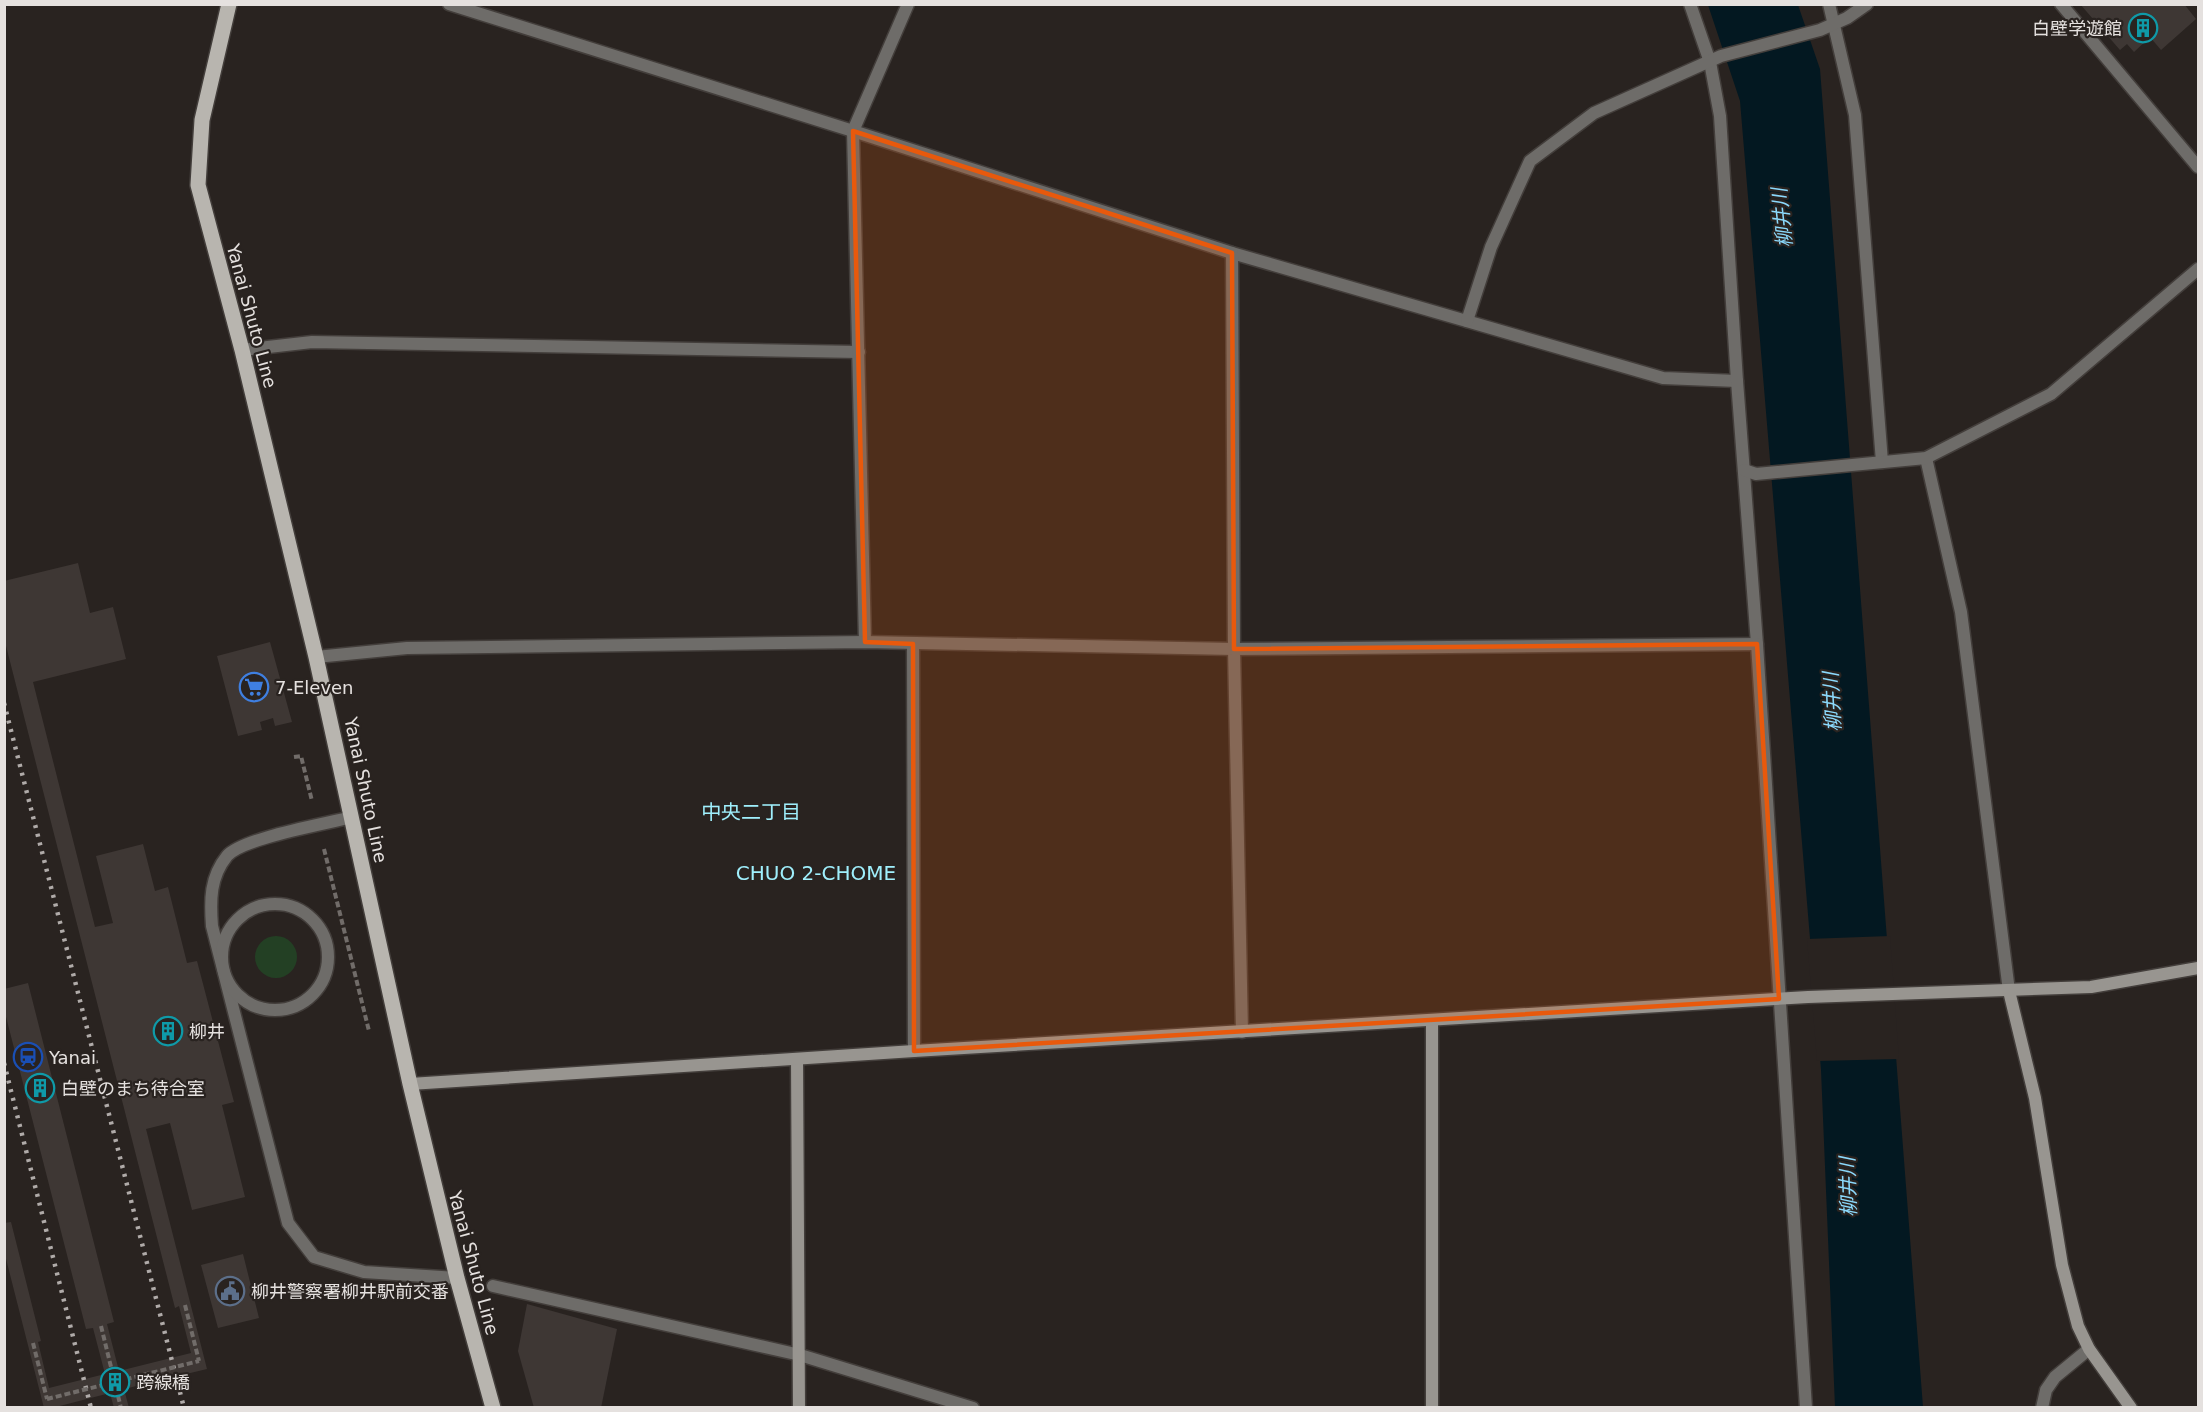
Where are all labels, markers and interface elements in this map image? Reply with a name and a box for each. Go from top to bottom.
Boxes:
building icon: 白壁学遊館 [2127,12,2159,44]
place label: 白壁学遊館 [2032,18,2122,39]
water label: 柳井川 [1767,185,1797,249]
street label: Yanai Shuto Line [222,241,281,390]
water label: 柳井川 [1818,669,1846,733]
supermarket icon: 7-Eleven [238,671,270,703]
place label: 7-Eleven [275,677,354,698]
street label: Yanai Shuto Line [340,714,392,865]
district label: 中央二丁目 [701,800,801,824]
district label: CHUO 2-CHOME [736,861,896,885]
building icon: 柳井 [152,1015,184,1047]
place label: 柳井 [189,1021,225,1042]
station icon: Yanai [12,1041,44,1073]
place label: Yanai [48,1047,96,1068]
building icon: 白壁のまち待合室 [24,1072,56,1104]
place label: 白壁のまち待合室 [61,1078,205,1099]
water label: 柳井川 [1835,1155,1861,1217]
street label: Yanai Shuto Line [444,1188,503,1337]
public building icon: 柳井警察署柳井駅前交番 [214,1275,246,1307]
place label: 柳井警察署柳井駅前交番 [251,1281,449,1302]
building icon: 跨線橋 [99,1366,131,1398]
place label: 跨線橋 [136,1372,190,1393]

